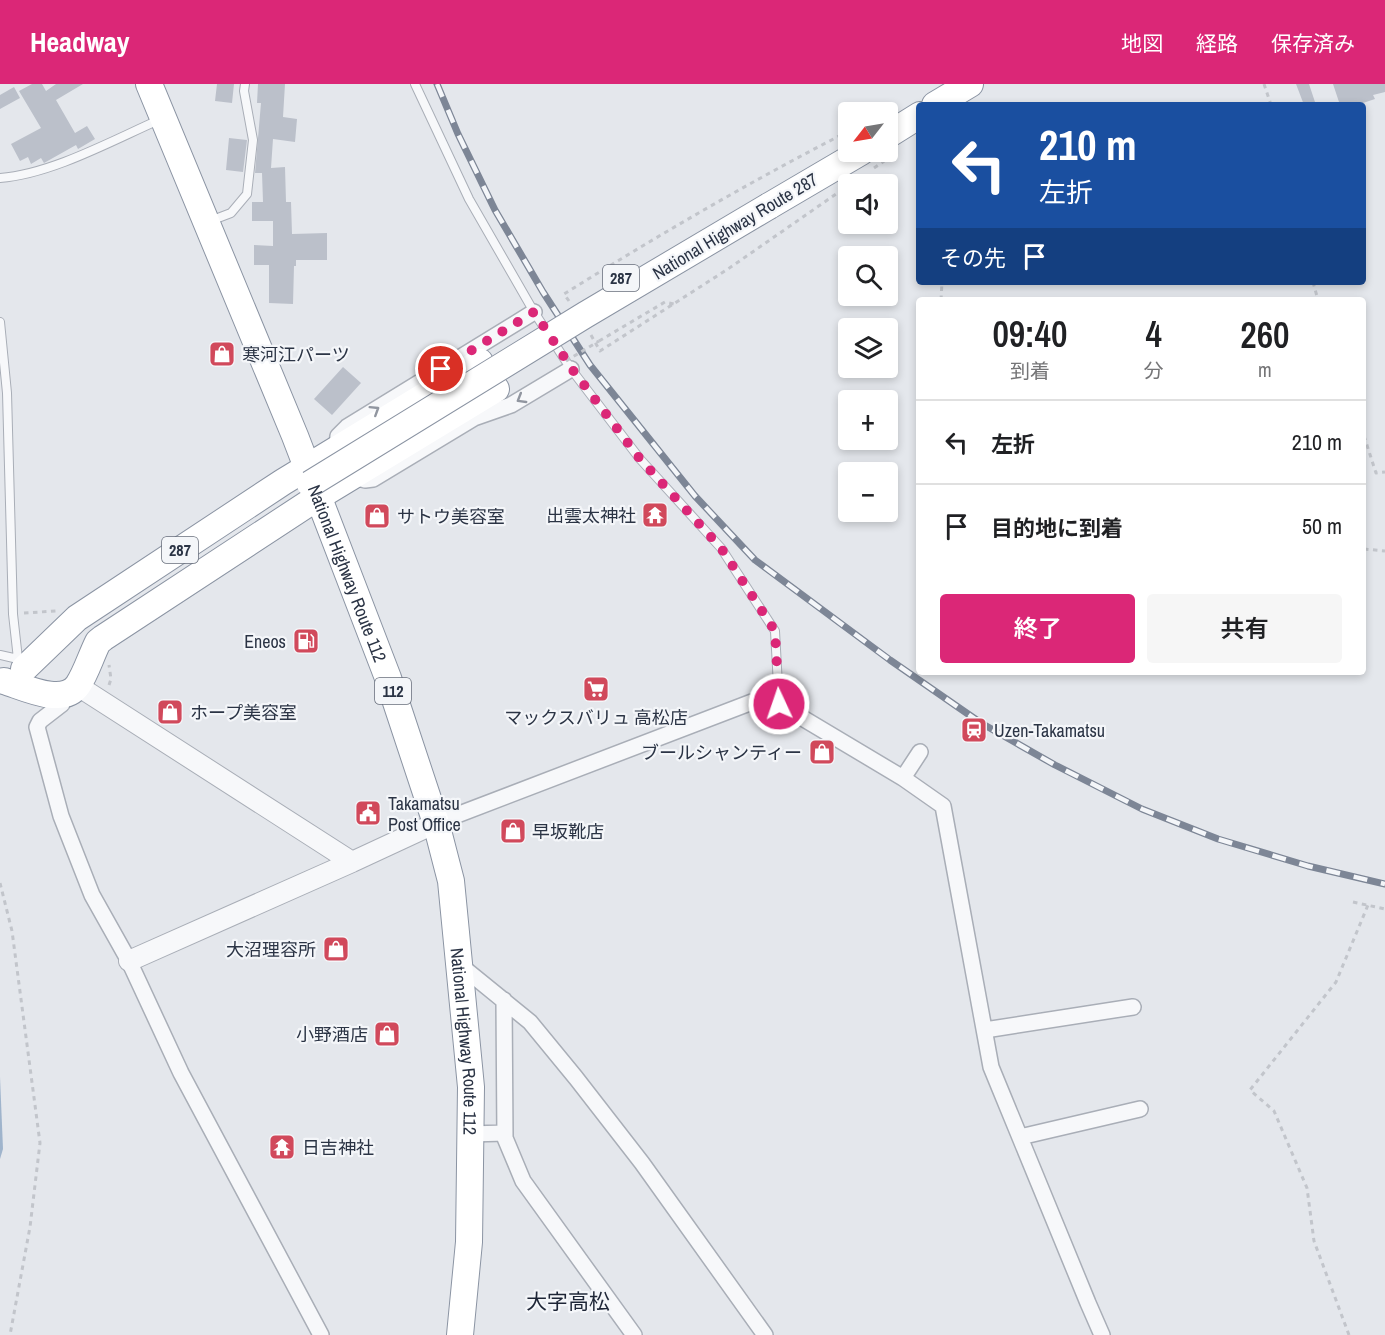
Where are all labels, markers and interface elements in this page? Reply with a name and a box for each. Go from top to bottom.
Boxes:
text: Headway [30,23,130,61]
text: 地図 [1121,29,1163,58]
text: 経路 [1196,29,1238,58]
text: 保存済み [1271,29,1355,58]
north arrow [838,102,898,162]
map controls [838,102,898,522]
text: 210 m [1039,117,1137,173]
icon: left [940,126,1018,204]
street label: National Highway Route 287 [648,167,822,285]
button: sound [838,174,898,234]
text: 左折 [1039,174,1093,210]
icon: arrive [1018,240,1051,273]
text: その先 [940,243,1006,273]
button: search [838,246,898,306]
road number: 287 [603,265,639,291]
text: 09:40 [992,310,1067,358]
text: 4 [1146,310,1162,358]
text: 260 [1240,311,1290,359]
button: layers [838,318,898,378]
shop icon: 寒河江パーツ [207,339,237,369]
place label: 寒河江パーツ [242,342,350,367]
pin [415,343,466,394]
icon: arrive [424,352,457,385]
text: m [1258,356,1272,383]
text: 到着 [1010,357,1050,384]
text: 分 [1144,357,1164,384]
button: + [838,390,898,450]
one-way arrow [517,392,527,403]
one-way arrow [368,406,379,417]
icon: left [940,426,973,459]
text: 210 m [1292,427,1342,457]
text: 左折 [991,429,1035,459]
button: − [838,462,898,522]
street label: National Highway Route 112 [302,481,393,665]
temple icon: 出雲太神社 [640,500,670,530]
shop icon: サトウ美容室 [362,501,392,531]
place label: 出雲太神社 [546,503,636,528]
place label: サトウ美容室 [397,504,505,529]
icon: arrive [940,510,973,543]
text: 50 m [1302,511,1342,541]
text: 目的地に到着 [991,513,1123,543]
road number: 287 [162,537,198,563]
button: 終了 [940,594,1135,663]
button: 共有 [1147,594,1342,663]
fuel station icon: Eneos [291,626,321,656]
place label: Eneos [244,629,286,654]
position arrow [747,672,811,736]
supermarket icon: マックスバリュ 高松店 [581,674,611,704]
road number: 112 [375,678,411,704]
shop icon: ホープ美容室 [155,697,185,727]
place label: ホープ美容室 [190,700,297,725]
place label: マックスバリュ 高松店 [504,705,688,730]
station icon: Uzen-Takamatsu [959,715,989,745]
place label: Uzen-Takamatsu [994,718,1105,743]
shop icon: ブールシャンティー [807,737,837,767]
place label: ブールシャンティー [641,740,802,765]
place label: Takamatsu Post Office [388,791,461,837]
public building icon: Takamatsu Post Office [353,798,383,828]
shop icon: 早坂靴店 [498,816,528,846]
place label: 早坂靴店 [532,819,604,844]
shop icon: 大沼理容所 [321,934,351,964]
place label: 大沼理容所 [226,937,316,962]
street label: National Highway Route 112 [445,947,484,1135]
shop icon: 小野酒店 [372,1019,402,1049]
place label: 小野酒店 [296,1022,368,1047]
temple icon: 日吉神社 [267,1132,297,1162]
place label: 日吉神社 [302,1135,374,1160]
district label: 大字高松 [526,1287,610,1316]

